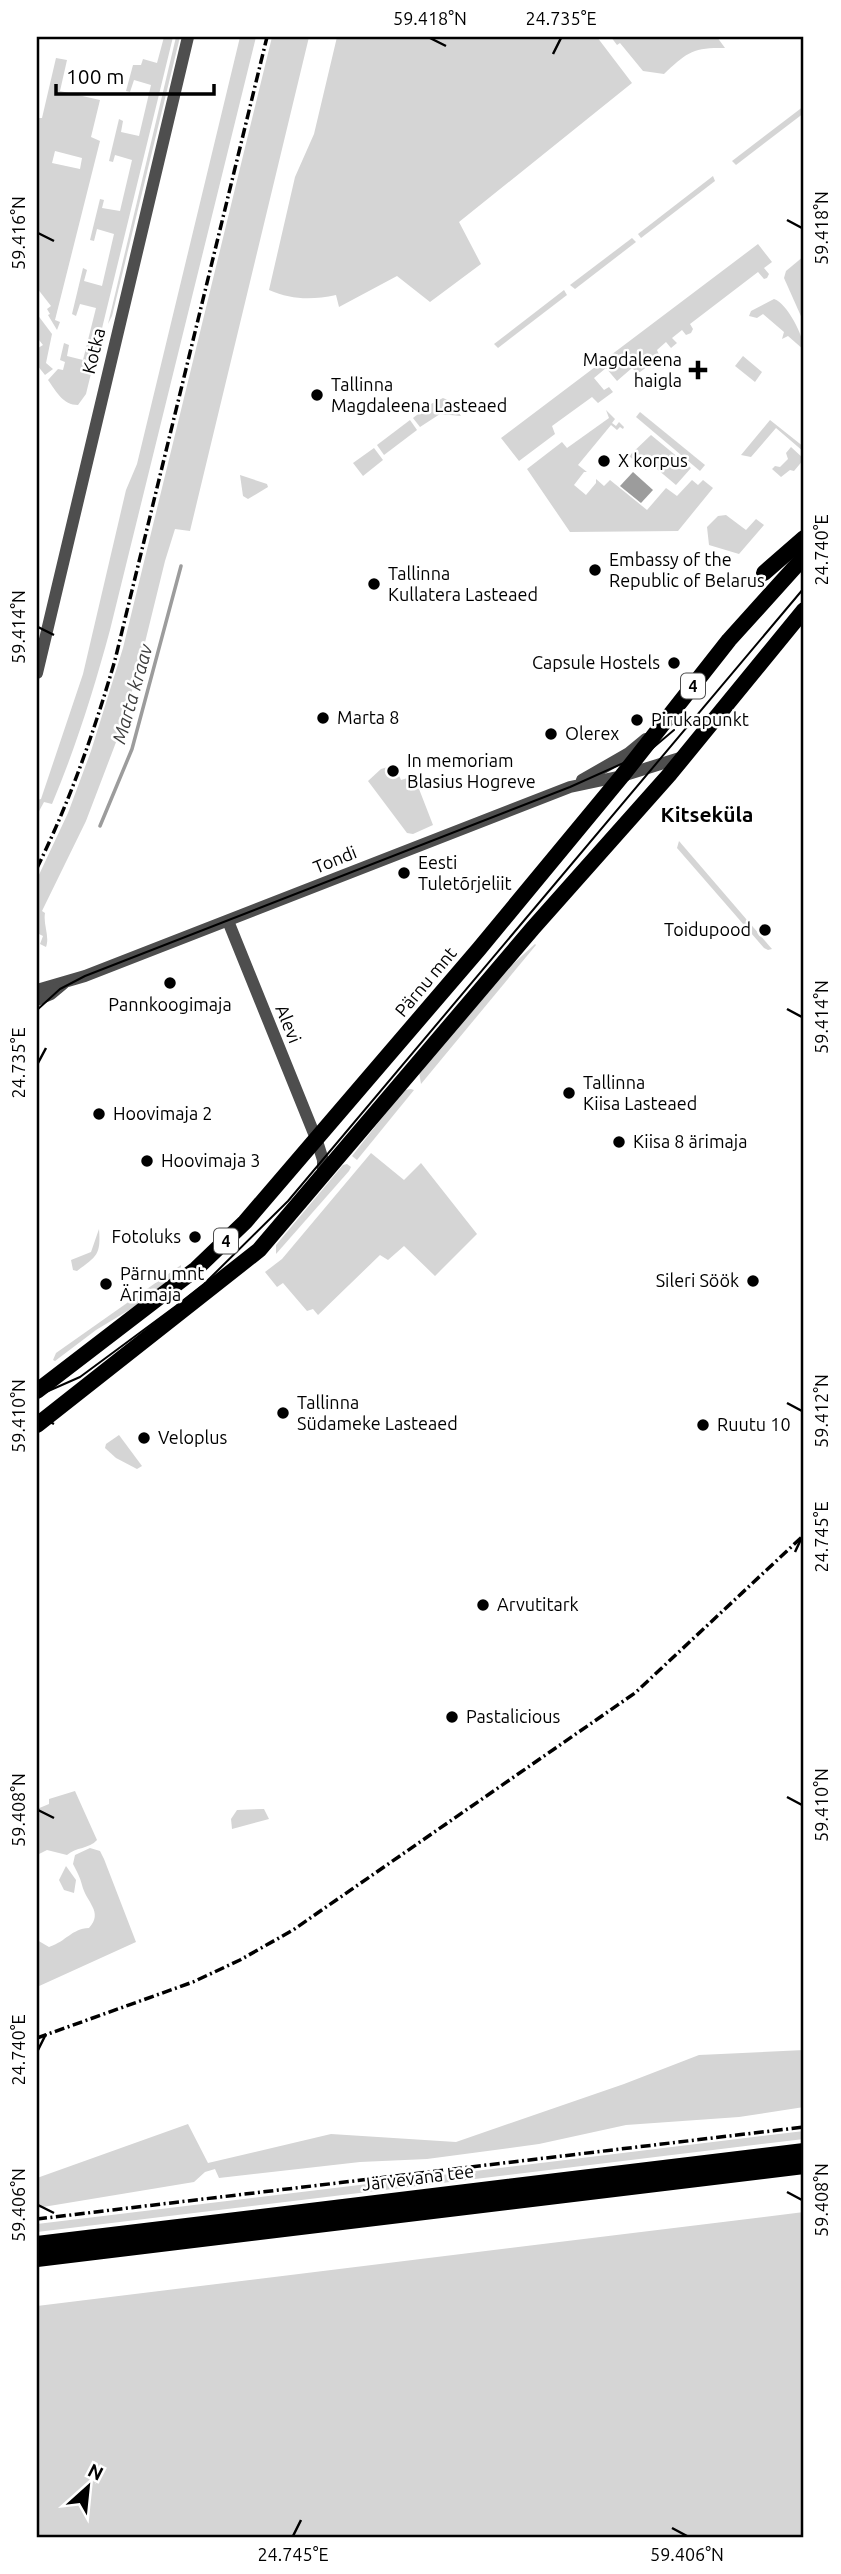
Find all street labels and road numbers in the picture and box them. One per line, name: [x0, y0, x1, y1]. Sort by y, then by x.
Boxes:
street label: Kotka: [78, 326, 108, 376]
road number: 4: [681, 674, 705, 698]
street label: Tondi: [310, 841, 359, 877]
street label: Pärnu mnt: [390, 943, 460, 1020]
street label: Alevi: [272, 1002, 306, 1046]
road number: 4: [214, 1228, 238, 1254]
street label: Järvevana tee: [361, 2160, 475, 2194]

